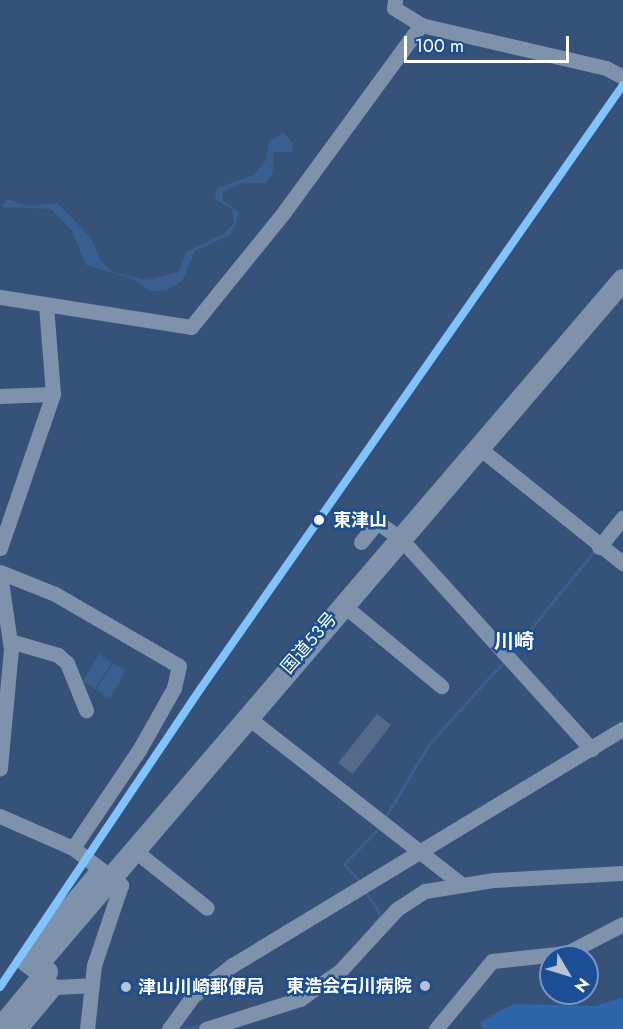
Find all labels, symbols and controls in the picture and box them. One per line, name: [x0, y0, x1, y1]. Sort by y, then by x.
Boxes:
scale bar: [407, 24, 572, 62]
text: 100 m: [415, 33, 464, 59]
place label: 東津山: [333, 509, 387, 531]
marker: 東津山: [310, 511, 328, 529]
street label: 国道53号: [277, 608, 341, 678]
district label: 川崎: [494, 629, 534, 653]
north arrow: [539, 945, 599, 1005]
text: N: [569, 973, 595, 997]
place label: 東浩会石川病院: [286, 975, 412, 997]
place label: 津山川崎郵便局: [138, 976, 264, 998]
marker: 東浩会石川病院: [416, 977, 434, 995]
marker: 津山川崎郵便局: [119, 980, 133, 994]

